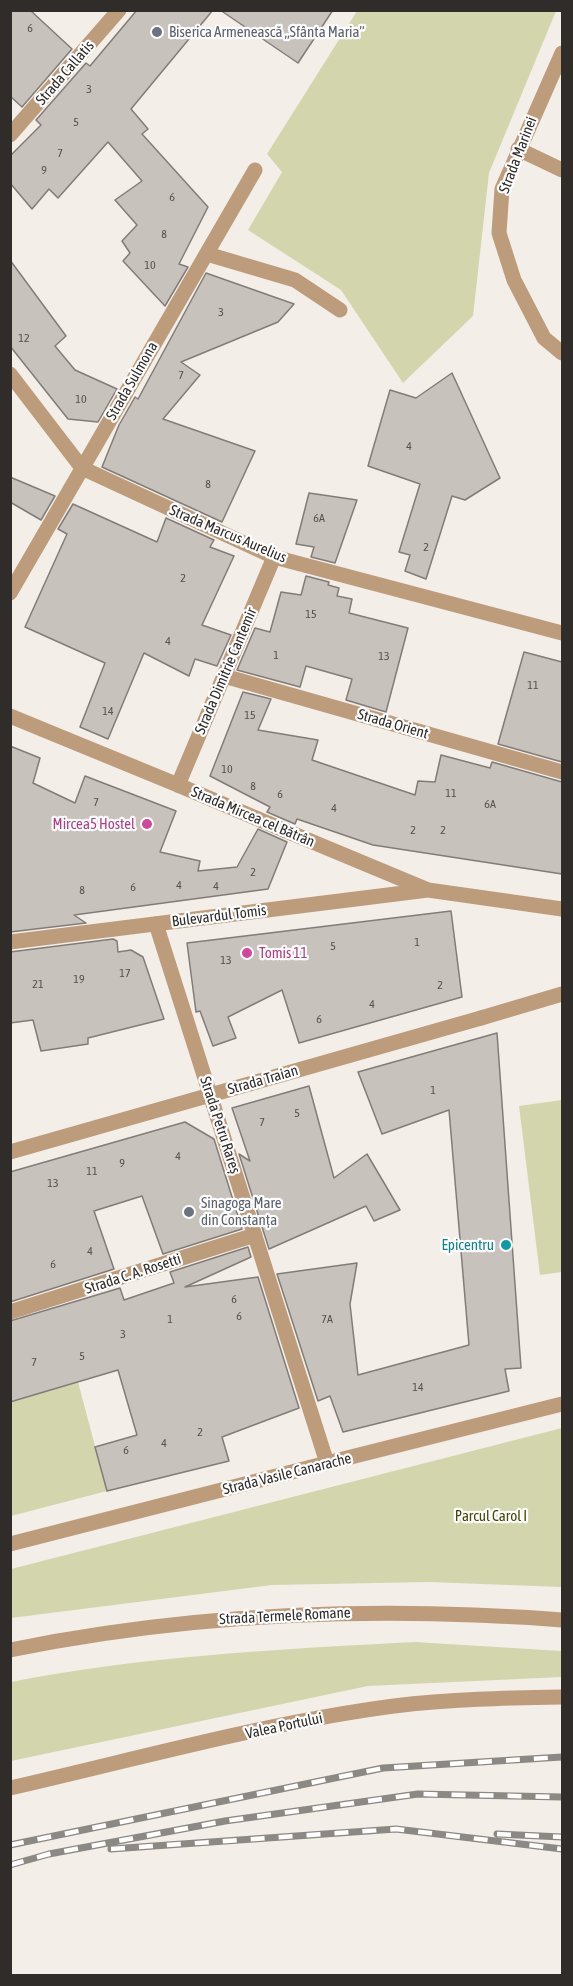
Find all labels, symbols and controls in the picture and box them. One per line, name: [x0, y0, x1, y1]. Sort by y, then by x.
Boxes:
house number: 6: [27, 21, 33, 35]
place label: Biserica Armenească „Sfânta Maria”: [169, 23, 365, 41]
marker: Biserica Armenească „Sfânta Maria”: [150, 25, 164, 39]
street label: Strada Callatis: [32, 37, 98, 109]
house number: 3: [86, 82, 92, 96]
street label: Strada Marinei: [495, 114, 541, 196]
house number: 5: [73, 115, 79, 129]
house number: 7: [57, 146, 63, 160]
house number: 9: [41, 163, 47, 177]
house number: 6: [169, 190, 175, 204]
house number: 8: [161, 227, 167, 241]
house number: 10: [144, 258, 156, 272]
house number: 3: [218, 305, 224, 319]
house number: 12: [18, 331, 30, 345]
street label: Strada Sulmona: [102, 339, 162, 423]
house number: 7: [178, 368, 184, 382]
house number: 10: [75, 392, 87, 406]
house number: 4: [406, 439, 412, 453]
house number: 8: [205, 477, 211, 491]
street label: Strada Marcus Aurelius: [167, 501, 289, 567]
house number: 6A: [313, 511, 325, 525]
house number: 2: [423, 540, 429, 554]
house number: 2: [180, 571, 186, 585]
street label: Strada Dimitrie Cantemir: [191, 605, 261, 737]
house number: 15: [305, 607, 317, 621]
house number: 4: [165, 634, 171, 648]
house number: 1: [273, 648, 279, 662]
house number: 13: [378, 649, 390, 663]
house number: 11: [527, 678, 539, 692]
house number: 14: [102, 704, 114, 718]
street label: Strada Orient: [355, 705, 431, 743]
house number: 15: [244, 708, 256, 722]
house number: 10: [221, 762, 233, 776]
house number: 8: [250, 779, 256, 793]
street label: Strada Mircea cel Bătrân: [189, 783, 317, 851]
house number: 11: [445, 786, 457, 800]
house number: 6: [277, 787, 283, 801]
house number: 7: [93, 795, 99, 809]
house number: 6A: [484, 797, 496, 811]
house number: 4: [331, 801, 337, 815]
place label: Mircea5 Hostel: [53, 815, 135, 833]
marker: Mircea5 Hostel: [140, 817, 154, 831]
house number: 2: [410, 823, 416, 837]
house number: 2: [440, 823, 446, 837]
house number: 2: [250, 865, 256, 879]
house number: 4: [176, 878, 182, 892]
house number: 4: [213, 879, 219, 893]
house number: 6: [130, 880, 136, 894]
house number: 8: [79, 883, 85, 897]
street label: Bulevardul Tomis: [171, 901, 267, 931]
house number: 1: [414, 935, 420, 949]
house number: 5: [330, 939, 336, 953]
place label: Tomis 11: [259, 944, 307, 962]
marker: Tomis 11: [240, 946, 254, 960]
house number: 13: [220, 953, 232, 967]
house number: 17: [119, 966, 131, 980]
house number: 19: [73, 972, 85, 986]
house number: 21: [32, 977, 44, 991]
house number: 2: [437, 978, 443, 992]
house number: 4: [369, 997, 375, 1011]
house number: 6: [316, 1012, 322, 1026]
street label: Strada Traian: [226, 1061, 300, 1099]
street label: Strada Petru Rareș: [196, 1074, 244, 1176]
house number: 1: [430, 1083, 436, 1097]
house number: 5: [294, 1106, 300, 1120]
house number: 7: [259, 1115, 265, 1129]
house number: 4: [175, 1149, 181, 1163]
house number: 9: [119, 1156, 125, 1170]
house number: 11: [86, 1164, 98, 1178]
house number: 13: [47, 1176, 59, 1190]
place label: Sinagoga Mare din Constanța: [201, 1194, 282, 1229]
marker: Sinagoga Mare din Constanța: [182, 1205, 196, 1219]
place label: Epicentru: [441, 1236, 494, 1254]
marker: Epicentru: [499, 1238, 513, 1252]
house number: 4: [87, 1244, 93, 1258]
street label: Strada C. A. Rosetti: [83, 1250, 183, 1298]
house number: 6: [50, 1257, 56, 1271]
house number: 6: [231, 1292, 237, 1306]
house number: 6: [236, 1309, 242, 1323]
house number: 1: [167, 1312, 173, 1326]
house number: 7A: [321, 1312, 333, 1326]
house number: 3: [120, 1327, 126, 1341]
house number: 5: [79, 1349, 85, 1363]
house number: 7: [31, 1355, 37, 1369]
house number: 14: [412, 1380, 424, 1394]
house number: 2: [197, 1425, 203, 1439]
house number: 4: [161, 1436, 167, 1450]
house number: 6: [123, 1443, 129, 1457]
street label: Strada Vasile Canarache: [221, 1449, 353, 1499]
park label: Parcul Carol I: [455, 1507, 527, 1525]
street label: Strada Termele Romane: [219, 1604, 351, 1628]
street label: Valea Portului: [244, 1709, 324, 1743]

